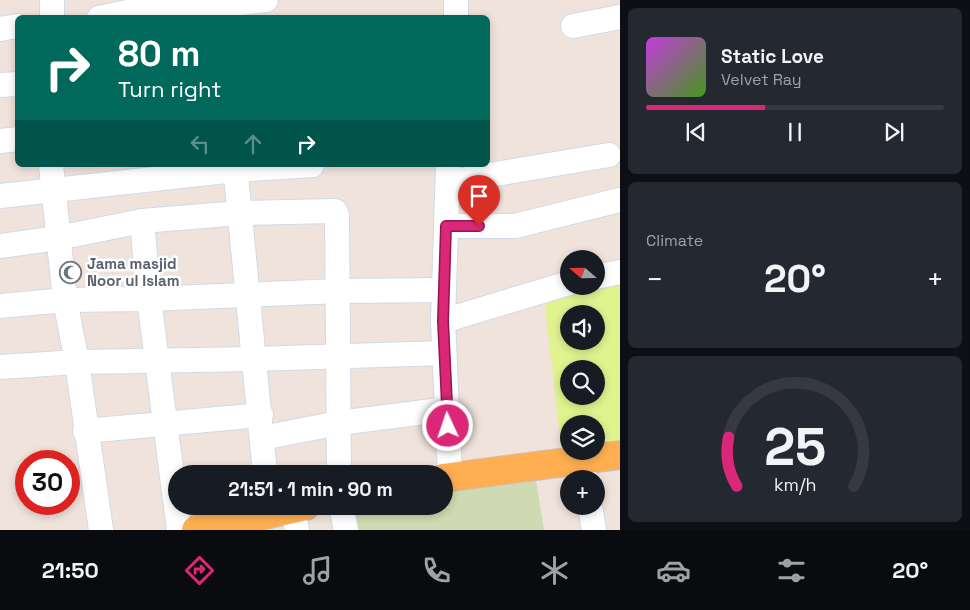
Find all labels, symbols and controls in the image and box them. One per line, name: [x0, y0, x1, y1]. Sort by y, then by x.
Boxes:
text: 80 m: [118, 32, 200, 76]
icon: right: [35, 35, 100, 100]
text: Static Love: [721, 44, 824, 69]
text: Velvet Ray: [721, 69, 802, 90]
text: Turn right: [118, 75, 221, 103]
icon: previous: [682, 118, 710, 146]
icon: pause: [781, 118, 809, 146]
icon: next: [880, 118, 908, 146]
icon: left: [186, 130, 214, 158]
icon: ahead: [239, 130, 267, 158]
icon: right: [292, 130, 320, 158]
pin: [458, 175, 500, 226]
icon: arrive: [465, 182, 493, 210]
text: Climate: [646, 230, 703, 251]
north arrow: [560, 250, 605, 295]
map controls: [560, 250, 605, 515]
place label: Jama masjid Noor ul Islam: [87, 254, 180, 290]
text: 20°: [764, 255, 826, 303]
mosque icon: Jama masjid Noor ul Islam: [59, 261, 83, 285]
text: −: [646, 261, 663, 297]
text: +: [927, 261, 944, 297]
button: sound: [560, 305, 605, 350]
button: search: [560, 360, 605, 405]
position arrow: [421, 399, 473, 451]
text: 25: [764, 414, 826, 480]
button: layers: [560, 415, 605, 460]
speed limit sign: 30: [15, 450, 80, 515]
button: +: [560, 470, 605, 515]
text: km/h: [774, 473, 816, 496]
text: 21:51 · 1 min · 90 m: [228, 477, 393, 502]
icon: directions: [182, 553, 217, 588]
icon: music: [300, 553, 335, 588]
icon: phone: [419, 553, 454, 588]
icon: climate: [537, 553, 572, 588]
icon: car: [656, 553, 691, 588]
icon: filters: [774, 553, 809, 588]
text: 21:50: [42, 556, 99, 584]
text: 20°: [892, 556, 928, 584]

